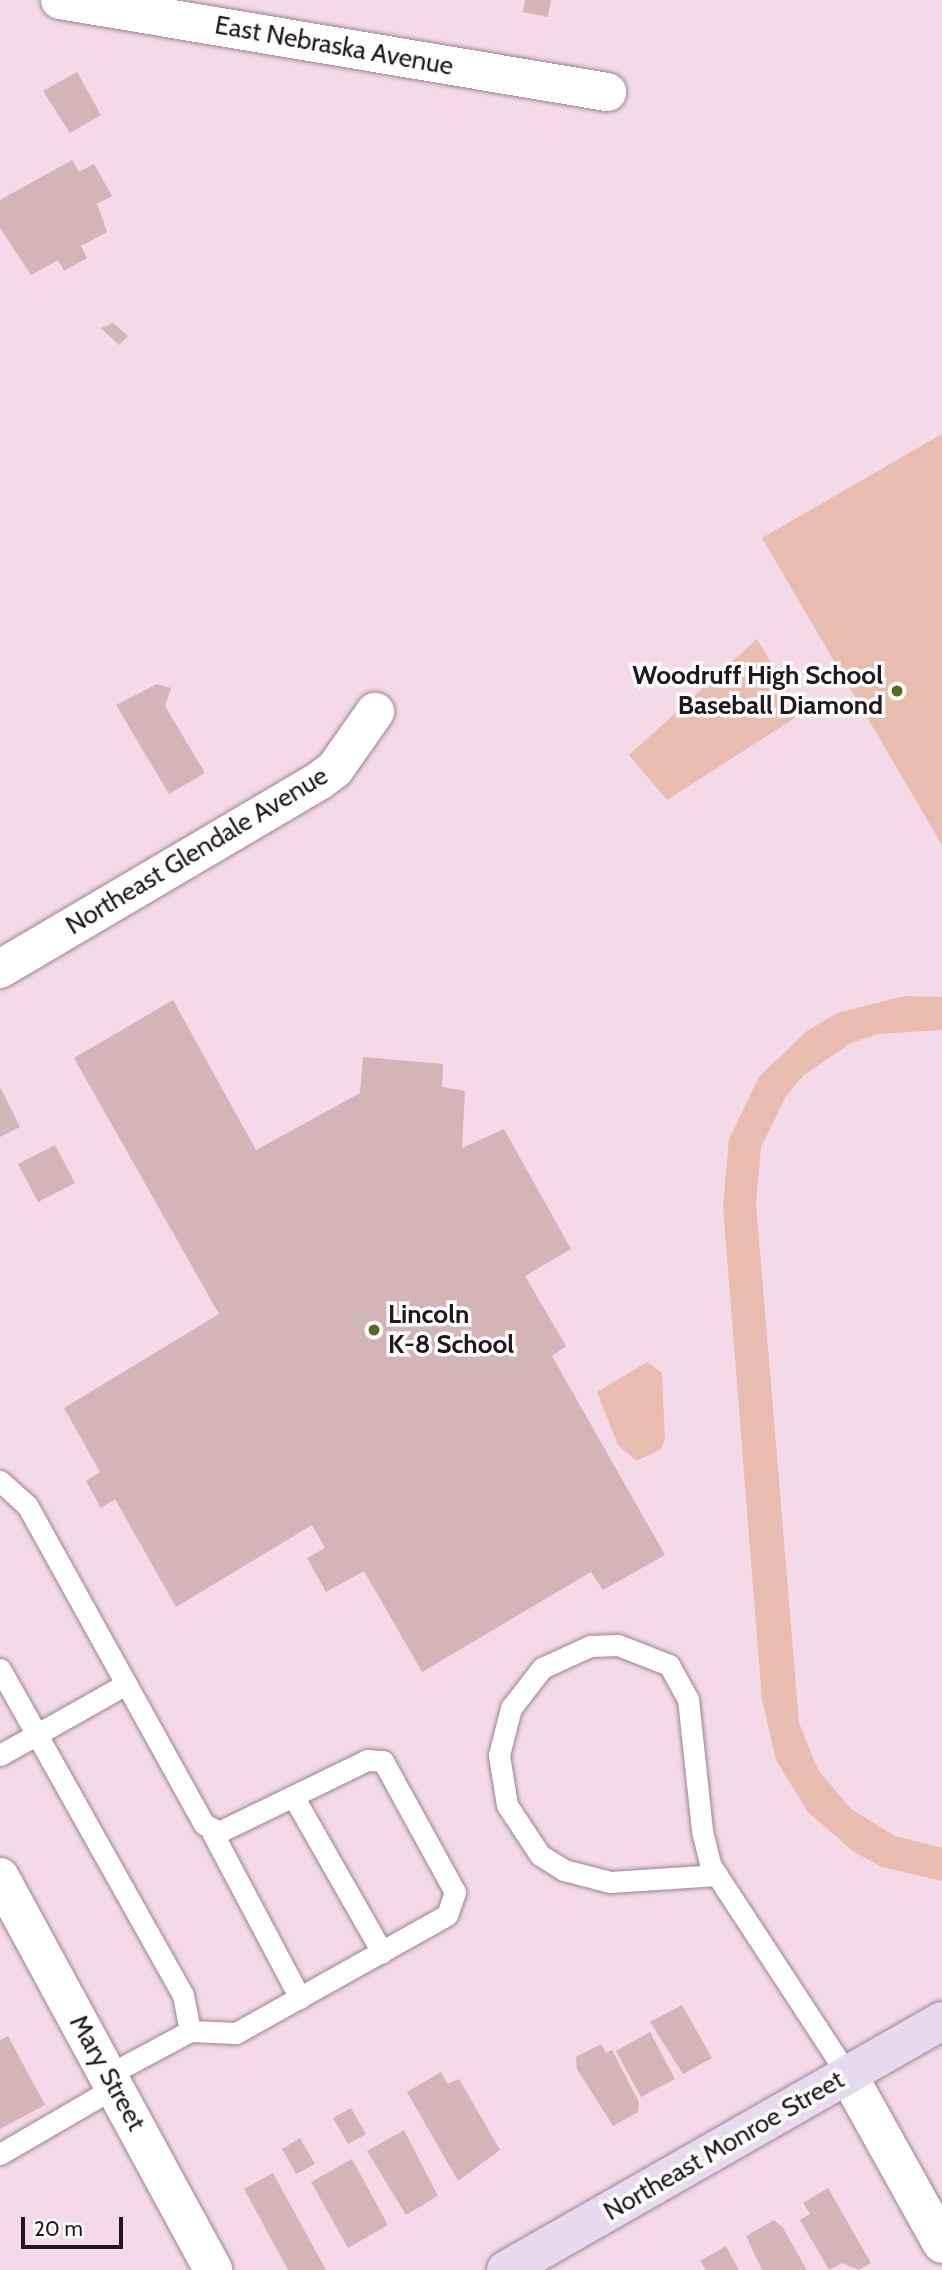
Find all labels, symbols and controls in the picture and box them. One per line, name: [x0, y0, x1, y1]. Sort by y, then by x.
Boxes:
street label: East Nebraska Avenue: [212, 10, 456, 82]
place label: Woodruff High School Baseball Diamond: [632, 660, 883, 722]
marker: Woodruff High School Baseball Diamond: [889, 683, 905, 699]
street label: Northeast Glendale Avenue: [60, 760, 334, 942]
place label: Lincoln K-8 School: [388, 1299, 514, 1360]
marker: Lincoln K-8 School: [366, 1322, 382, 1338]
street label: Mary Street: [62, 2010, 152, 2136]
street label: Northeast Monroe Street: [598, 2064, 850, 2228]
scale bar: [24, 2204, 126, 2248]
text: 20 m: [34, 2216, 83, 2241]

